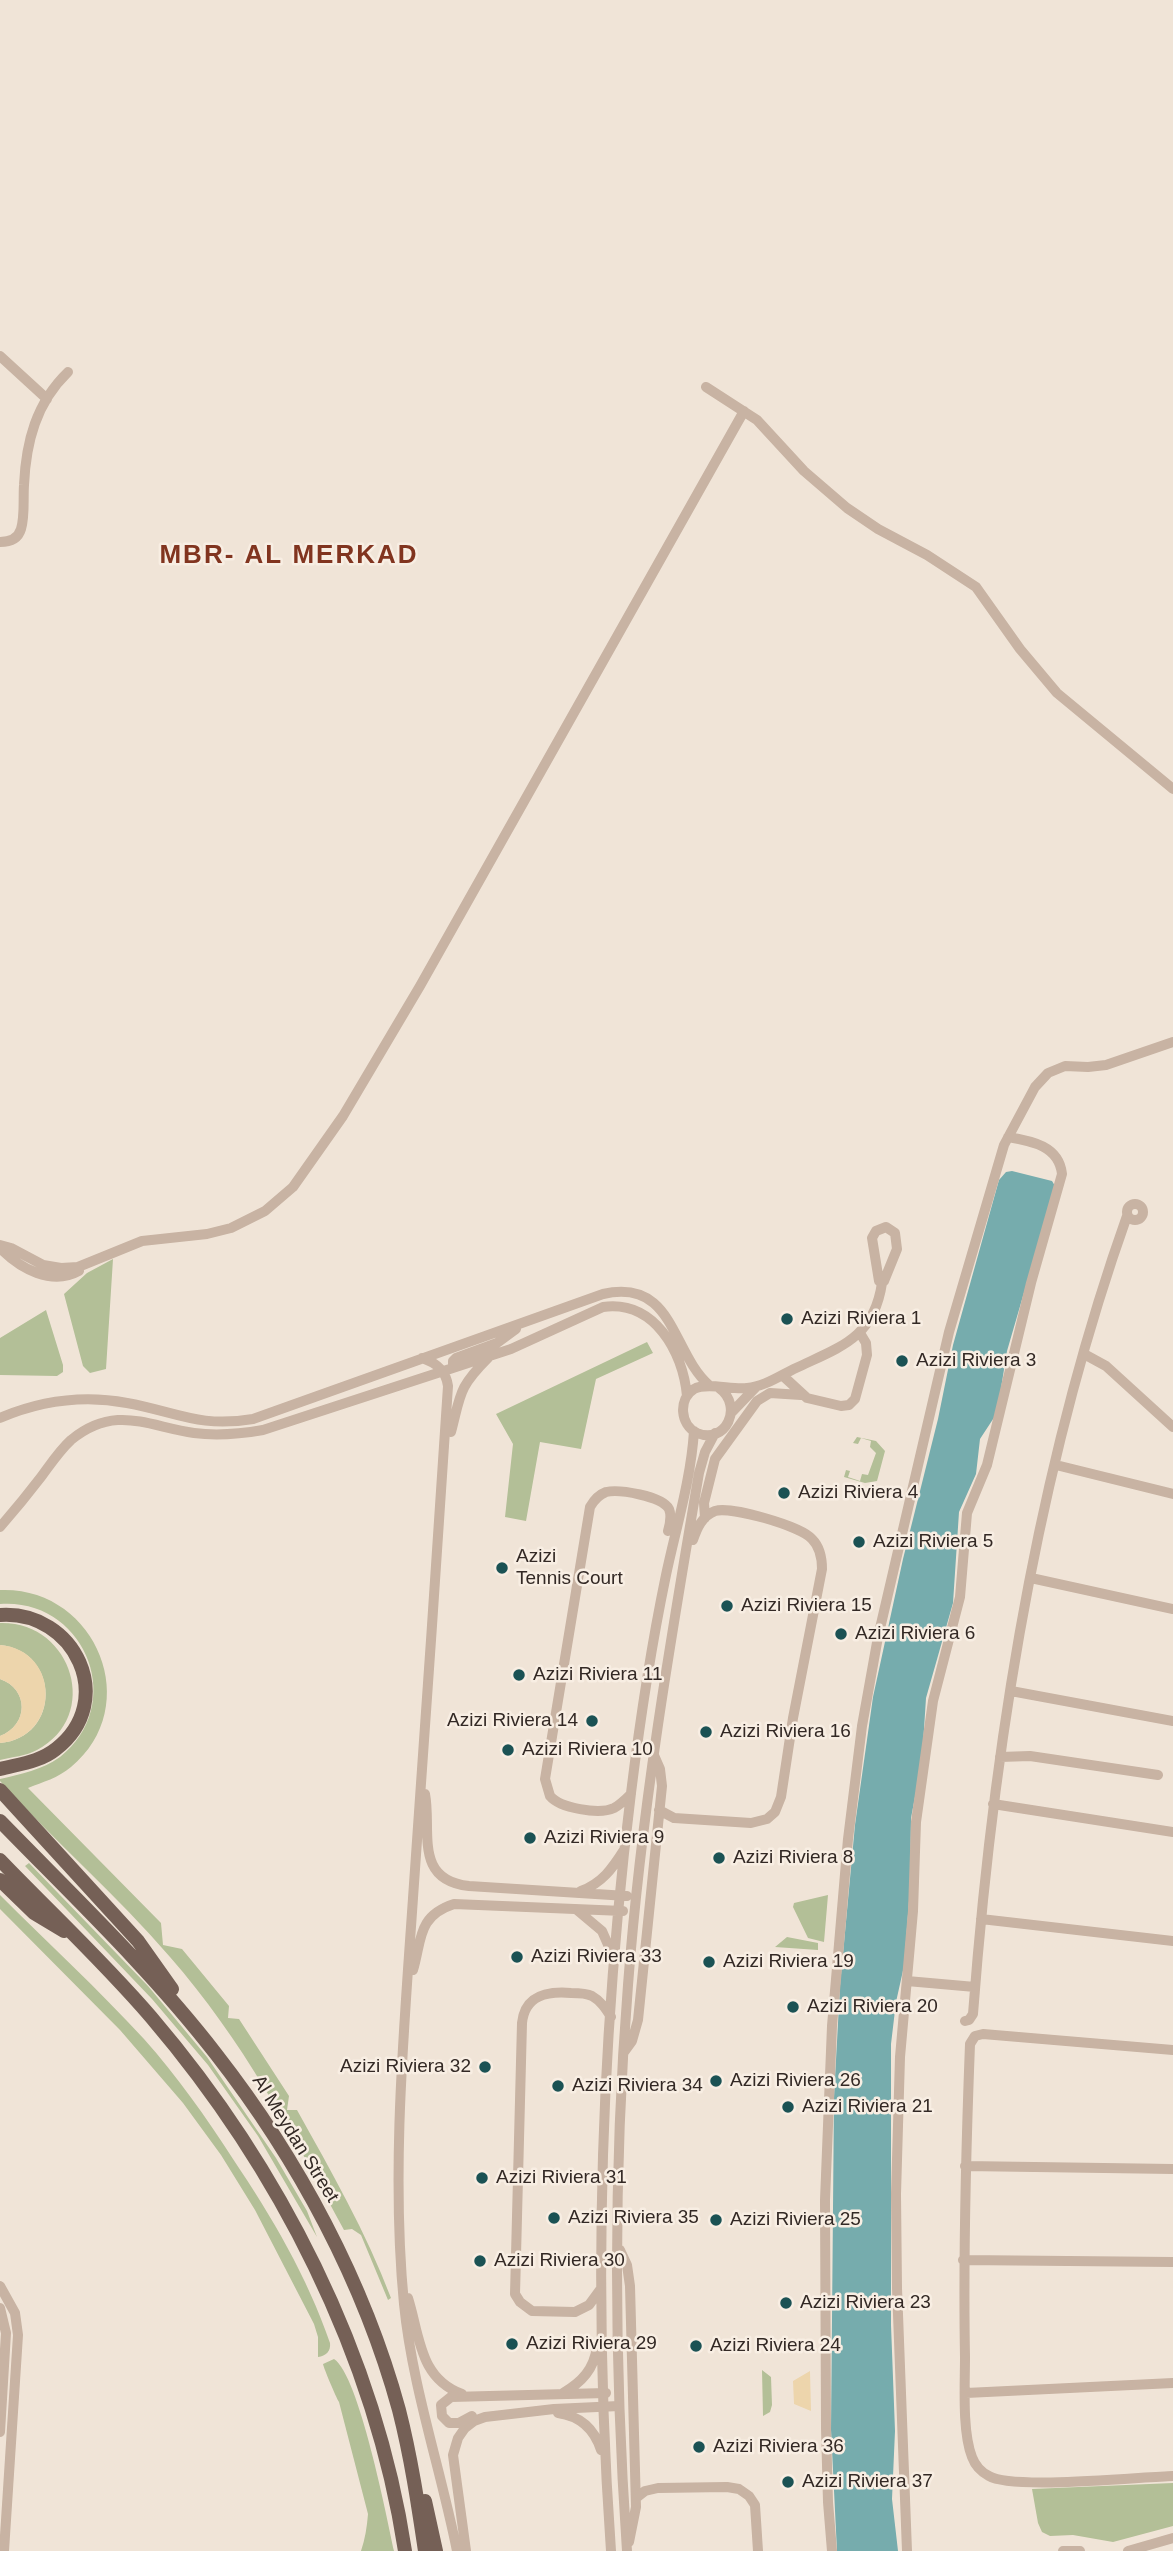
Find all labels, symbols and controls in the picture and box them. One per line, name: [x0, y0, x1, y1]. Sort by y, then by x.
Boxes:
district label: MBR- AL MERKAD: [161, 540, 417, 572]
place label: Azizi Riviera 1: [801, 1308, 921, 1330]
marker: Azizi Riviera 1: [779, 1311, 795, 1327]
place label: Azizi Riviera 3: [916, 1350, 1036, 1372]
marker: Azizi Riviera 3: [894, 1353, 910, 1369]
place label: Azizi Riviera 4: [798, 1482, 918, 1504]
marker: Azizi Riviera 4: [776, 1485, 792, 1501]
place label: Azizi Riviera 5: [873, 1531, 993, 1553]
marker: Azizi Riviera 5: [851, 1534, 867, 1550]
place label: Azizi Tennis Court: [516, 1546, 623, 1590]
marker: Azizi Tennis Court: [494, 1560, 510, 1576]
place label: Azizi Riviera 15: [741, 1595, 872, 1617]
marker: Azizi Riviera 15: [719, 1598, 735, 1614]
place label: Azizi Riviera 6: [855, 1623, 975, 1645]
marker: Azizi Riviera 6: [833, 1626, 849, 1642]
place label: Azizi Riviera 11: [533, 1664, 663, 1686]
marker: Azizi Riviera 11: [511, 1667, 527, 1683]
place label: Azizi Riviera 14: [447, 1710, 578, 1732]
marker: Azizi Riviera 14: [584, 1713, 600, 1729]
place label: Azizi Riviera 16: [720, 1721, 851, 1743]
marker: Azizi Riviera 16: [698, 1724, 714, 1740]
place label: Azizi Riviera 10: [522, 1739, 653, 1761]
marker: Azizi Riviera 10: [500, 1742, 516, 1758]
place label: Azizi Riviera 9: [544, 1827, 664, 1849]
marker: Azizi Riviera 9: [522, 1830, 538, 1846]
place label: Azizi Riviera 8: [733, 1847, 853, 1869]
marker: Azizi Riviera 8: [711, 1850, 727, 1866]
place label: Azizi Riviera 33: [531, 1946, 662, 1968]
marker: Azizi Riviera 33: [509, 1949, 525, 1965]
place label: Azizi Riviera 19: [723, 1951, 854, 1973]
marker: Azizi Riviera 19: [701, 1954, 717, 1970]
place label: Azizi Riviera 20: [807, 1996, 938, 2018]
marker: Azizi Riviera 20: [785, 1999, 801, 2015]
place label: Azizi Riviera 32: [340, 2056, 471, 2078]
marker: Azizi Riviera 32: [477, 2059, 493, 2075]
place label: Azizi Riviera 26: [730, 2070, 861, 2092]
street label: Al Meydan Street: [247, 2071, 343, 2207]
marker: Azizi Riviera 26: [708, 2073, 724, 2089]
place label: Azizi Riviera 34: [572, 2075, 703, 2097]
marker: Azizi Riviera 34: [550, 2078, 566, 2094]
place label: Azizi Riviera 21: [802, 2096, 933, 2118]
marker: Azizi Riviera 21: [780, 2099, 796, 2115]
place label: Azizi Riviera 31: [496, 2167, 627, 2189]
marker: Azizi Riviera 31: [474, 2170, 490, 2186]
place label: Azizi Riviera 35: [568, 2207, 699, 2229]
place label: Azizi Riviera 25: [730, 2209, 861, 2231]
marker: Azizi Riviera 35: [546, 2210, 562, 2226]
marker: Azizi Riviera 25: [708, 2212, 724, 2228]
place label: Azizi Riviera 30: [494, 2250, 625, 2272]
marker: Azizi Riviera 30: [472, 2253, 488, 2269]
place label: Azizi Riviera 23: [800, 2292, 931, 2314]
marker: Azizi Riviera 23: [778, 2295, 794, 2311]
place label: Azizi Riviera 29: [526, 2333, 657, 2355]
place label: Azizi Riviera 24: [710, 2335, 841, 2357]
marker: Azizi Riviera 29: [504, 2336, 520, 2352]
marker: Azizi Riviera 24: [688, 2338, 704, 2354]
place label: Azizi Riviera 36: [713, 2436, 844, 2458]
marker: Azizi Riviera 36: [691, 2439, 707, 2455]
place label: Azizi Riviera 37: [802, 2471, 933, 2493]
marker: Azizi Riviera 37: [780, 2474, 796, 2490]

